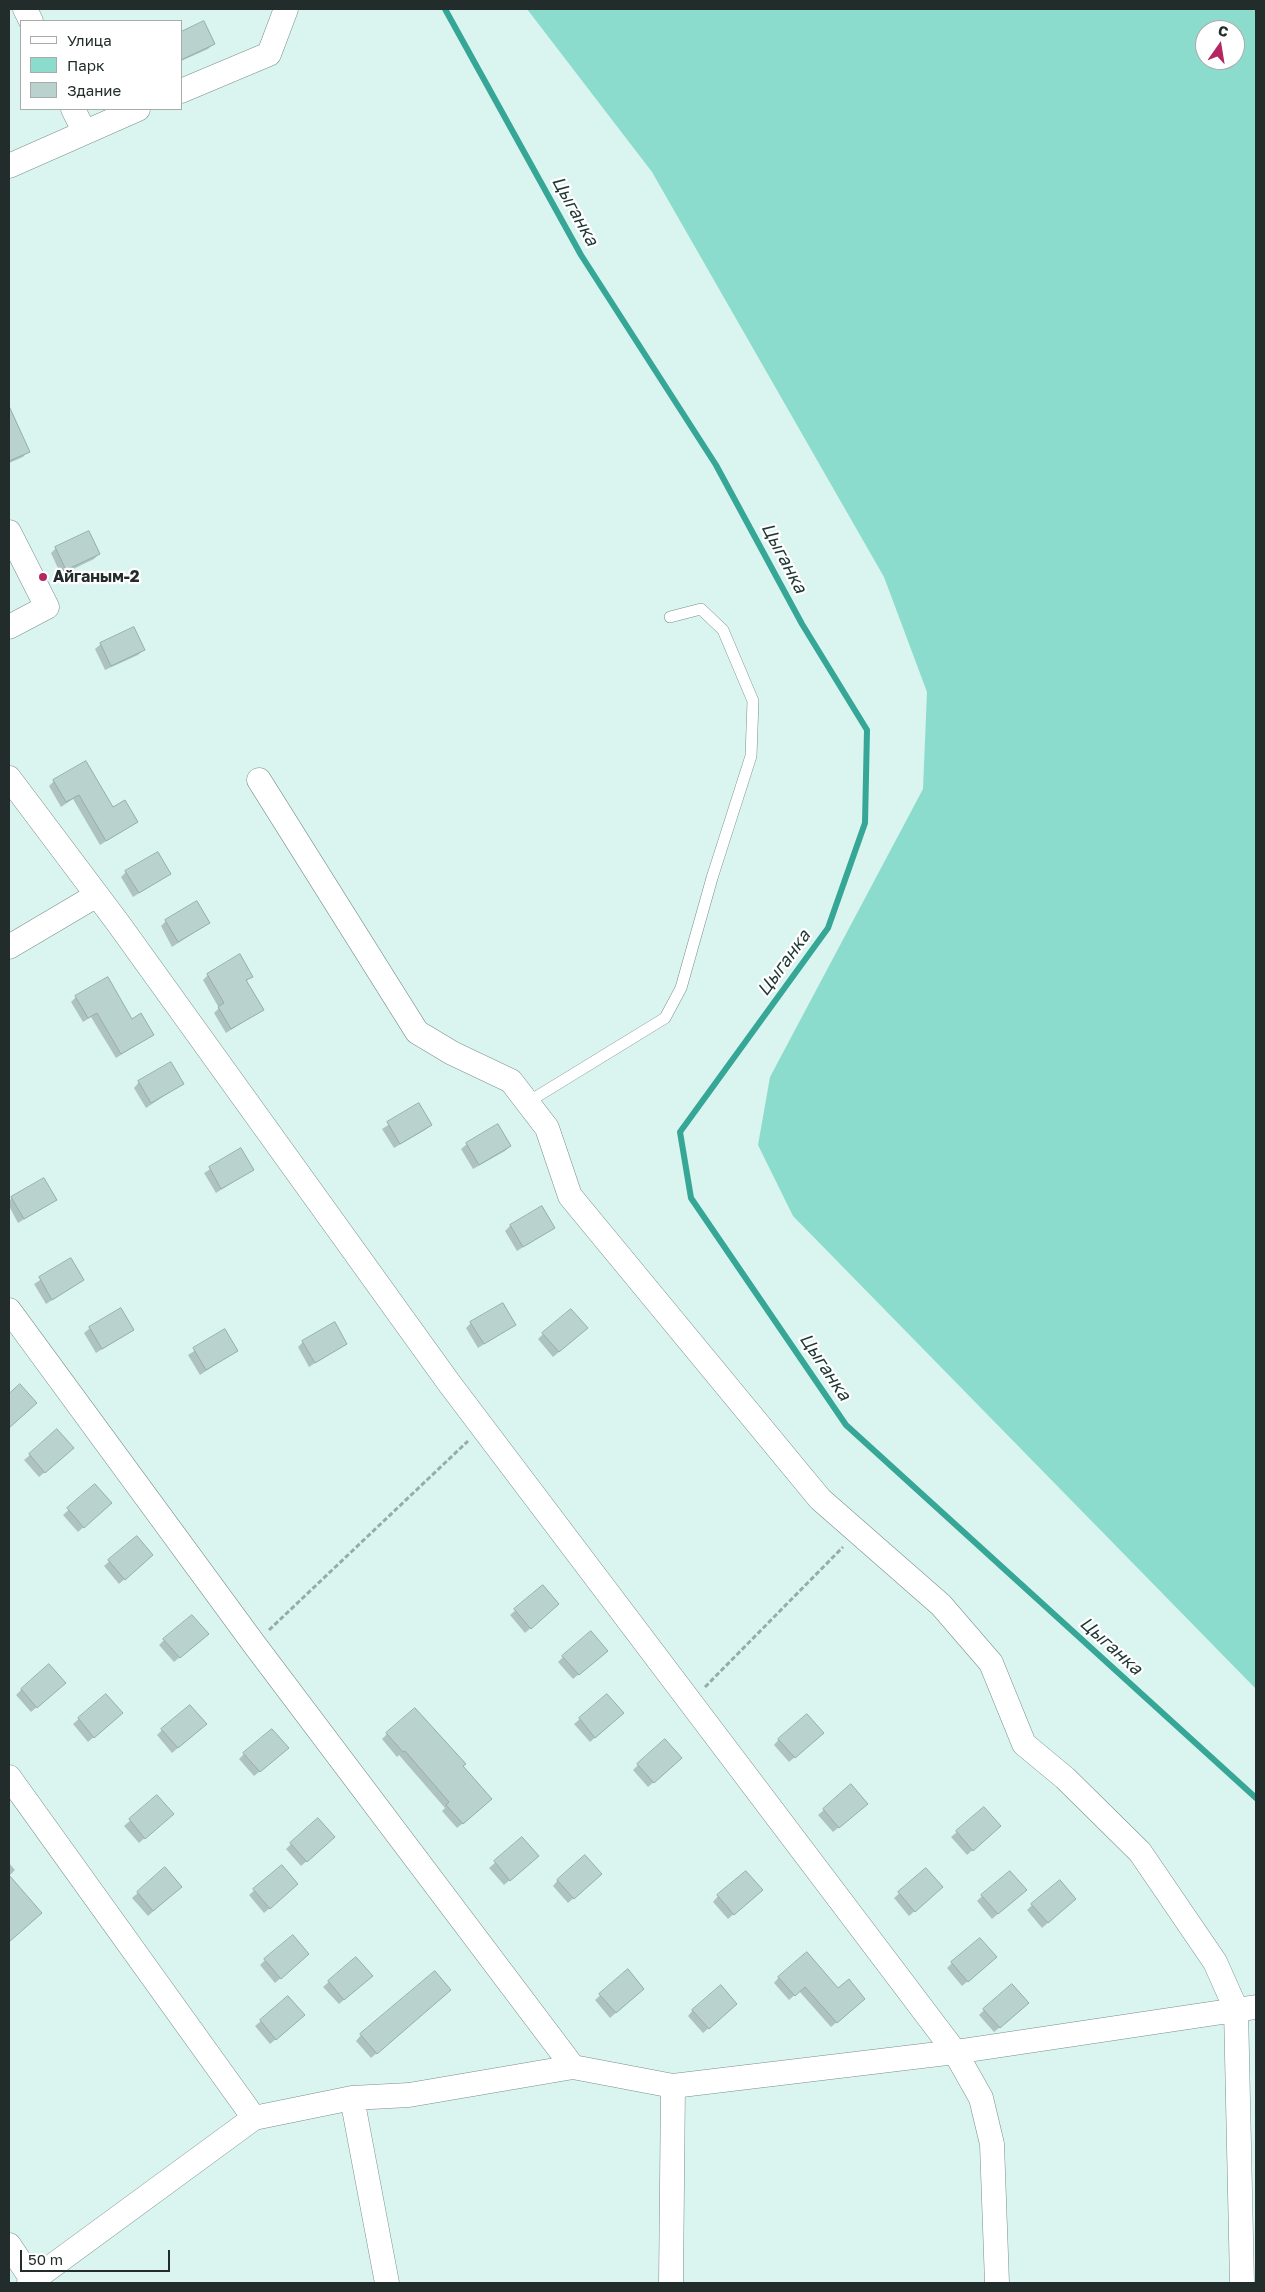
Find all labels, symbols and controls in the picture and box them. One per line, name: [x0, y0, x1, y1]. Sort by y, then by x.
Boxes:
legend: [20, 20, 182, 110]
north arrow: [1195, 20, 1245, 70]
text: С: [1216, 21, 1230, 40]
text: Улица: [67, 31, 112, 49]
text: Парк: [67, 56, 105, 74]
text: Здание: [67, 81, 121, 99]
water label: Цыганка: [547, 172, 603, 250]
water label: Цыганка: [757, 519, 811, 597]
place label: Айганым-2: [53, 567, 140, 587]
marker: Айганым-2: [37, 571, 49, 583]
water label: Цыганка: [753, 926, 815, 1000]
water label: Цыганка: [795, 1329, 855, 1405]
water label: Цыганка: [1075, 1612, 1147, 1680]
scale bar: [22, 2240, 172, 2272]
text: 50 m: [28, 2250, 63, 2268]

